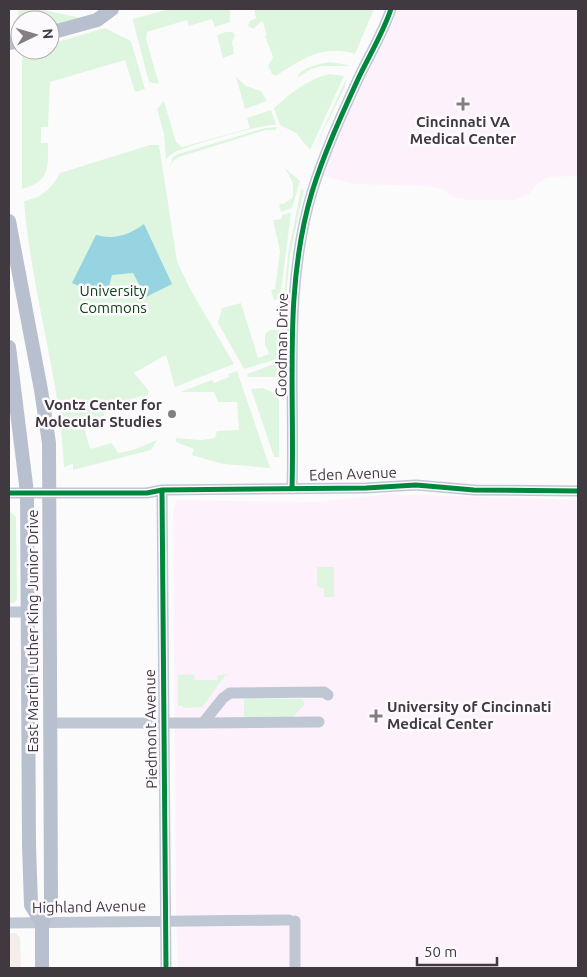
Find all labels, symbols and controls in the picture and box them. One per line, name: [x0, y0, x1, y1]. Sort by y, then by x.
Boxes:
north arrow: [10, 10, 60, 60]
text: N: [40, 28, 56, 40]
marker: Cincinnati VA Medical Center: [456, 97, 470, 111]
place label: Cincinnati VA Medical Center: [410, 113, 517, 147]
park label: University Commons: [79, 282, 147, 316]
street label: Goodman Drive: [272, 293, 291, 397]
place label: Vontz Center for Molecular Studies: [35, 396, 163, 430]
marker: Vontz Center for Molecular Studies: [166, 408, 178, 420]
street label: Eden Avenue: [309, 463, 397, 484]
street label: East Martin Luther King Junior Drive: [24, 509, 41, 753]
street label: Piedmont Avenue: [141, 669, 160, 789]
place label: University of Cincinnati Medical Center: [387, 698, 551, 732]
marker: University of Cincinnati Medical Center: [369, 709, 383, 723]
street label: Highland Avenue: [32, 897, 146, 916]
scale bar: [417, 934, 497, 966]
text: 50 m: [424, 943, 457, 960]

